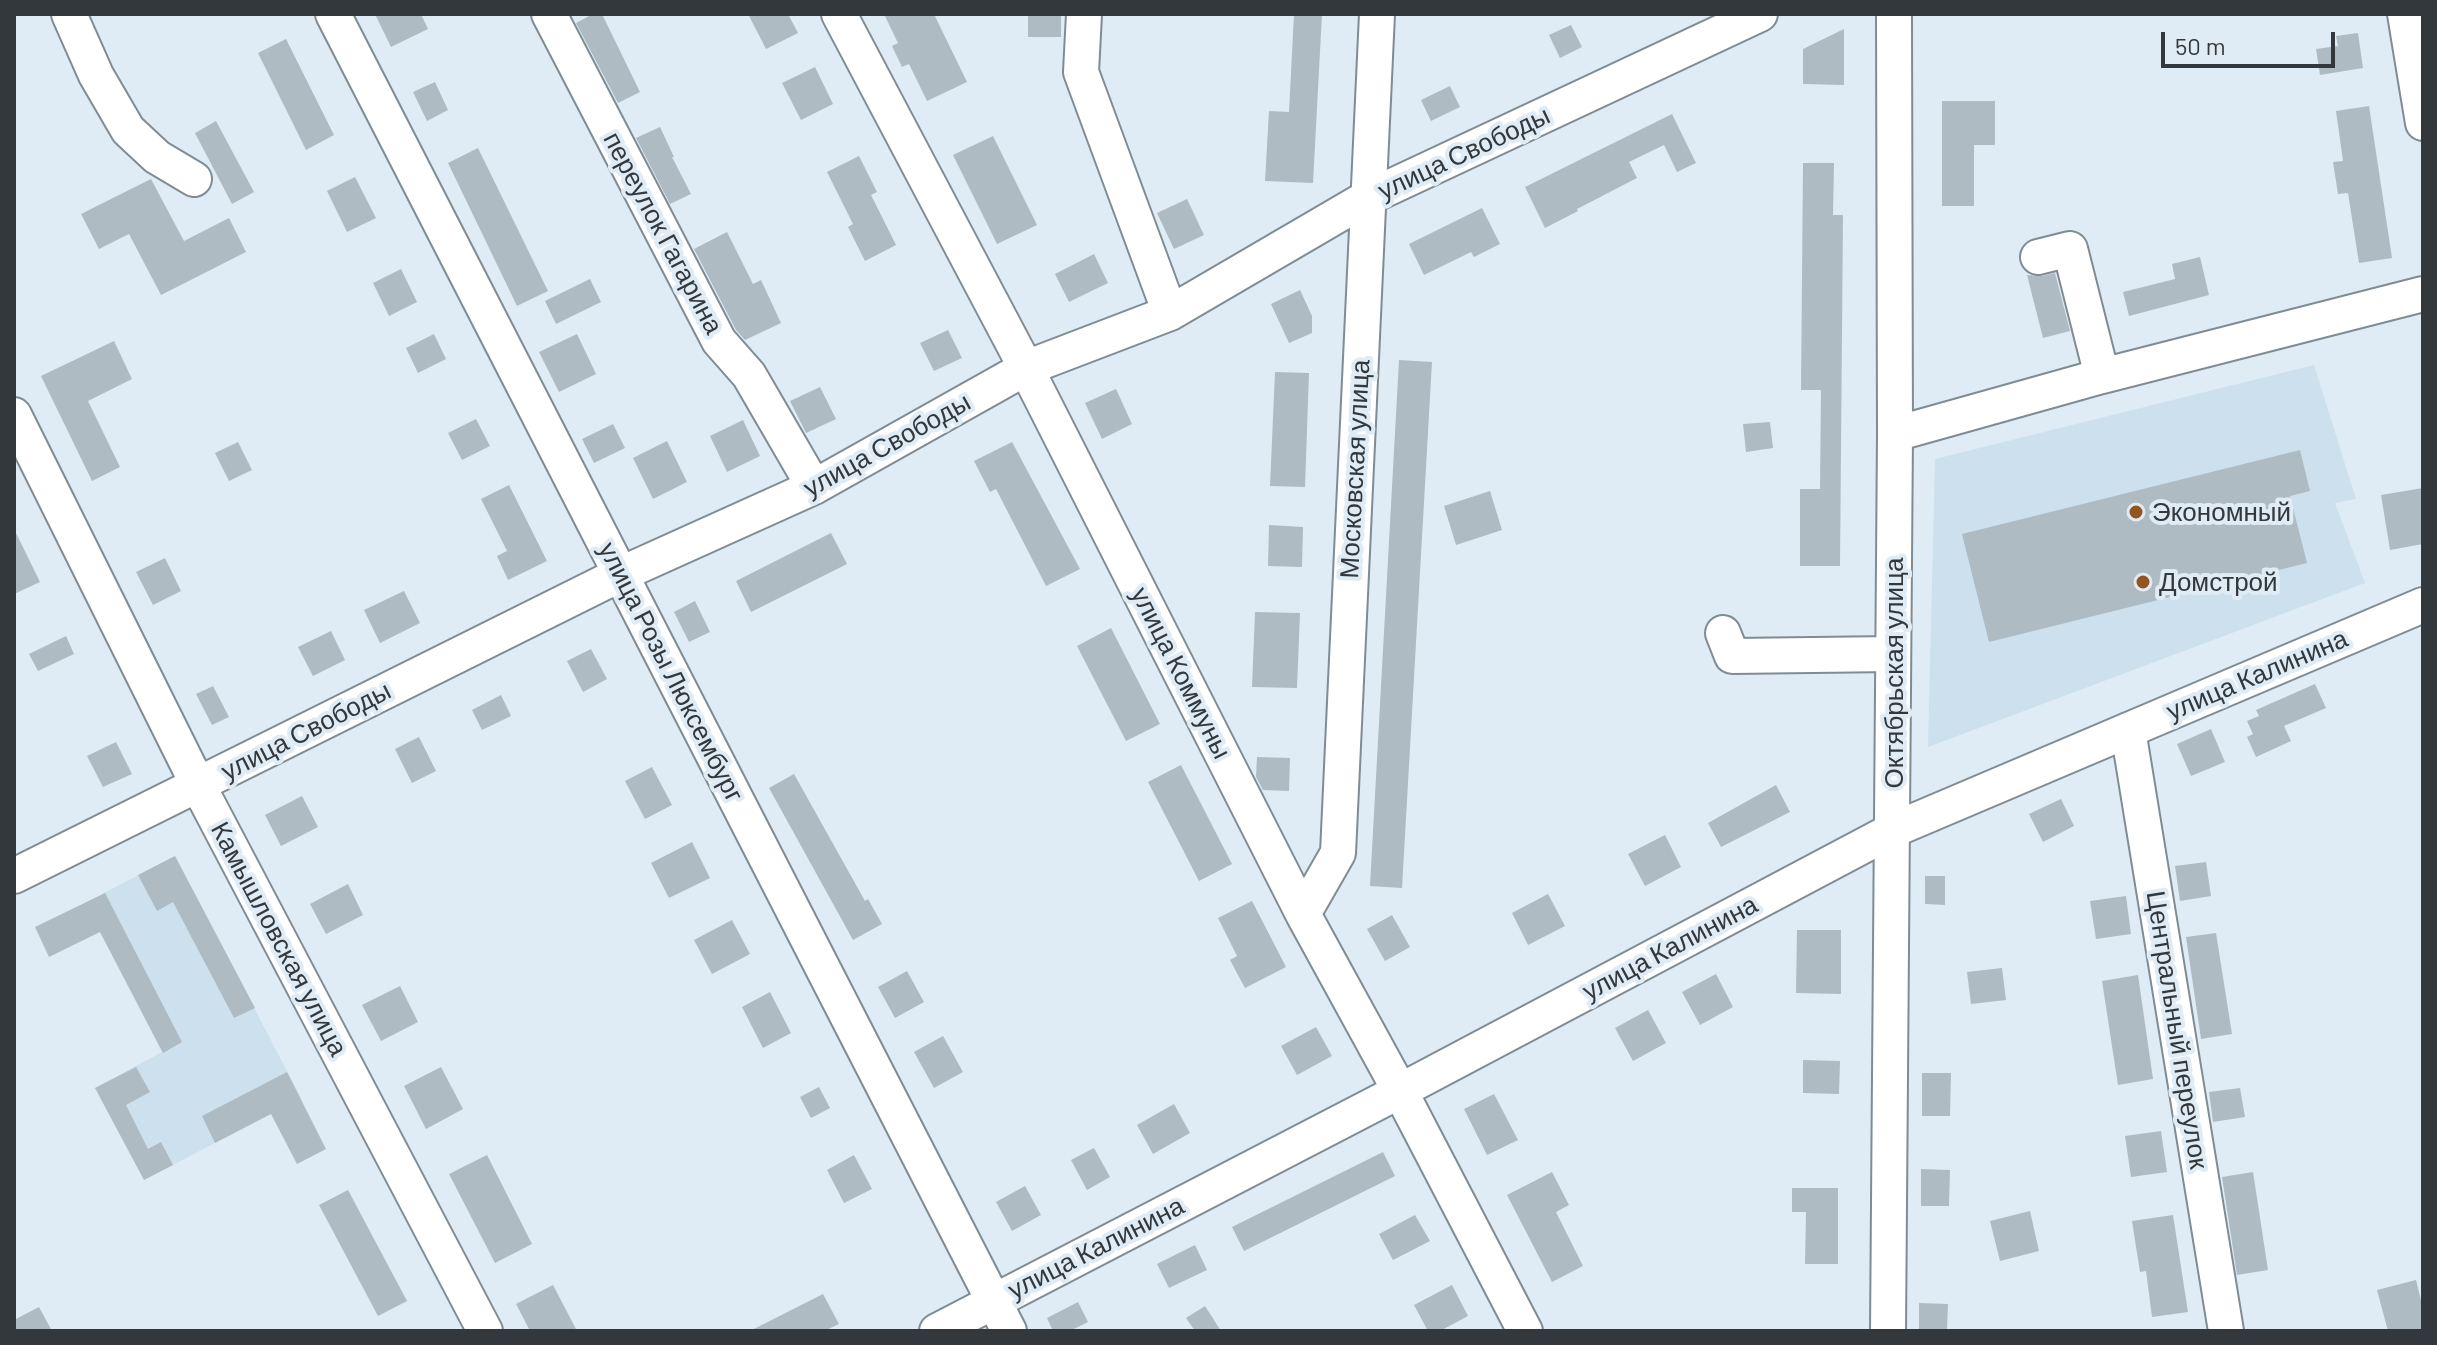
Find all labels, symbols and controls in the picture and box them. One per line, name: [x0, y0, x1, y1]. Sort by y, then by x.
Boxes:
scale bar: [2165, 16, 2339, 66]
text: 50 m: [2175, 31, 2226, 60]
street label: улица Свободы: [1373, 100, 1555, 206]
street label: переулок Гагарина: [597, 127, 729, 339]
street label: Московская улица: [1334, 359, 1376, 579]
street label: улица Свободы: [798, 386, 976, 504]
place label: Экономный: [2152, 496, 2291, 528]
marker: Экономный: [2127, 503, 2145, 521]
street label: улица Розы Люксембург: [592, 537, 750, 807]
street label: Октябрьская улица: [1878, 558, 1910, 788]
place label: Домстрой: [2159, 566, 2278, 598]
marker: Домстрой: [2134, 573, 2152, 591]
street label: улица Коммуны: [1124, 582, 1238, 764]
street label: улица Калинина: [2162, 623, 2352, 727]
street label: улица Свободы: [216, 675, 396, 787]
street label: Камышловская улица: [204, 817, 354, 1061]
street label: улица Калинина: [1577, 889, 1763, 1007]
street label: Центральный переулок: [2140, 889, 2214, 1171]
street label: улица Калинина: [1003, 1190, 1189, 1306]

